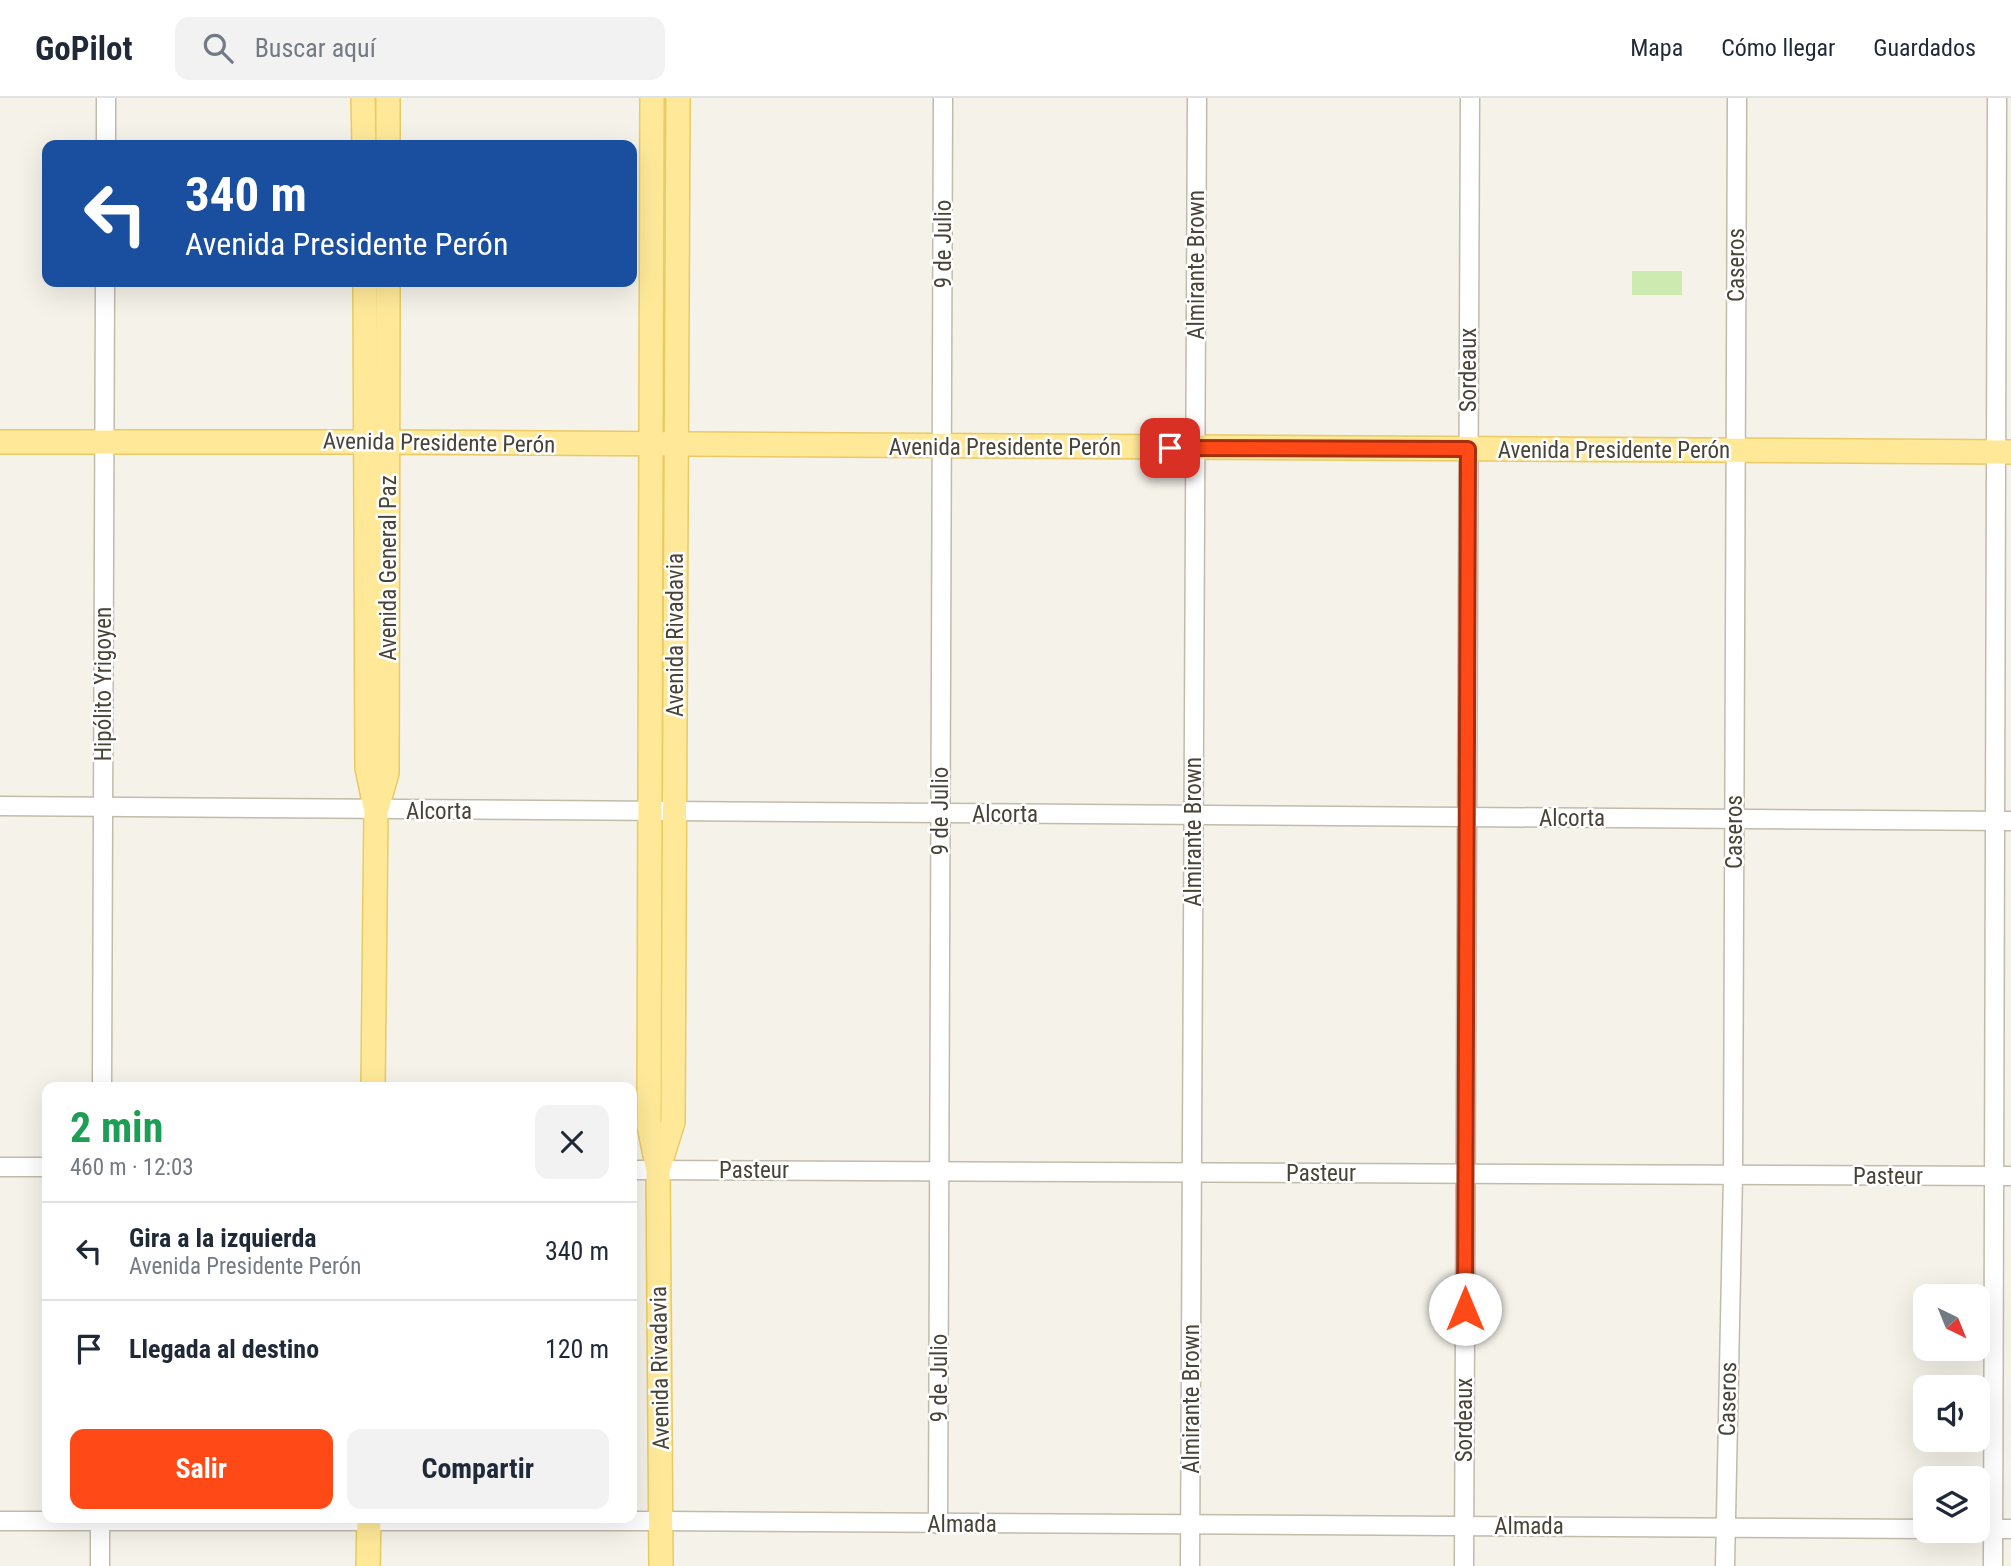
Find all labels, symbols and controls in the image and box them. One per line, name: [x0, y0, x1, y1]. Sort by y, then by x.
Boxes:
search box: [175, 17, 665, 80]
text: GoPilot: [35, 29, 133, 68]
icon: search: [199, 29, 237, 67]
text: Buscar aquí: [255, 33, 376, 63]
text: Mapa: [1630, 34, 1683, 62]
text: Cómo llegar: [1721, 34, 1835, 62]
text: Guardados: [1873, 34, 1976, 62]
text: 340 m: [185, 166, 307, 223]
icon: left: [70, 168, 161, 259]
street label: Almirante Brown: [1183, 190, 1210, 340]
street label: 9 de Julio: [930, 200, 957, 288]
text: Avenida Presidente Perón: [185, 225, 508, 263]
street label: Caseros: [1723, 228, 1750, 302]
street label: Sordeaux: [1455, 328, 1482, 412]
pin: [1140, 418, 1200, 478]
street label: Avenida Presidente Perón: [323, 427, 555, 459]
icon: arrive: [1151, 429, 1189, 467]
street label: Avenida Presidente Perón: [889, 434, 1121, 461]
street label: Avenida Presidente Perón: [1498, 437, 1730, 464]
street label: Avenida General Paz: [375, 475, 402, 661]
street label: Avenida Rivadavia: [662, 553, 689, 717]
street label: Hipólito Yrigoyen: [90, 607, 117, 761]
street label: Almirante Brown: [1180, 757, 1207, 907]
street label: 9 de Julio: [927, 767, 954, 855]
street label: Caseros: [1721, 795, 1748, 869]
street label: Alcorta: [406, 798, 472, 825]
street label: Alcorta: [972, 801, 1038, 828]
street label: Alcorta: [1539, 805, 1605, 832]
text: 2 min: [70, 1103, 163, 1152]
button: close: [535, 1105, 609, 1179]
text: 460 m · 12:03: [70, 1154, 194, 1181]
street label: Pasteur: [719, 1157, 789, 1184]
street label: Pasteur: [1286, 1160, 1356, 1187]
street label: Pasteur: [1853, 1163, 1923, 1190]
text: Gira a la izquierda: [129, 1223, 317, 1253]
icon: left: [70, 1232, 108, 1270]
text: 340 m: [545, 1236, 609, 1266]
text: Avenida Presidente Perón: [129, 1253, 361, 1280]
position arrow: [1428, 1272, 1502, 1346]
north arrow: [1913, 1284, 1990, 1362]
map controls: [1913, 1284, 1990, 1543]
street label: Avenida Rivadavia: [645, 1286, 675, 1450]
street label: Almirante Brown: [1178, 1324, 1205, 1474]
icon: arrive: [70, 1330, 108, 1368]
text: Llegada al destino: [129, 1334, 319, 1364]
text: 120 m: [545, 1334, 609, 1364]
street label: 9 de Julio: [926, 1334, 953, 1422]
street label: Caseros: [1714, 1362, 1742, 1436]
button: sound: [1913, 1375, 1990, 1452]
street label: Sordeaux: [1451, 1378, 1478, 1462]
button: Salir: [70, 1429, 333, 1509]
button: Compartir: [347, 1429, 609, 1509]
button: layers: [1913, 1466, 1990, 1543]
street label: Almada: [927, 1511, 997, 1538]
street label: Almada: [1494, 1513, 1564, 1540]

